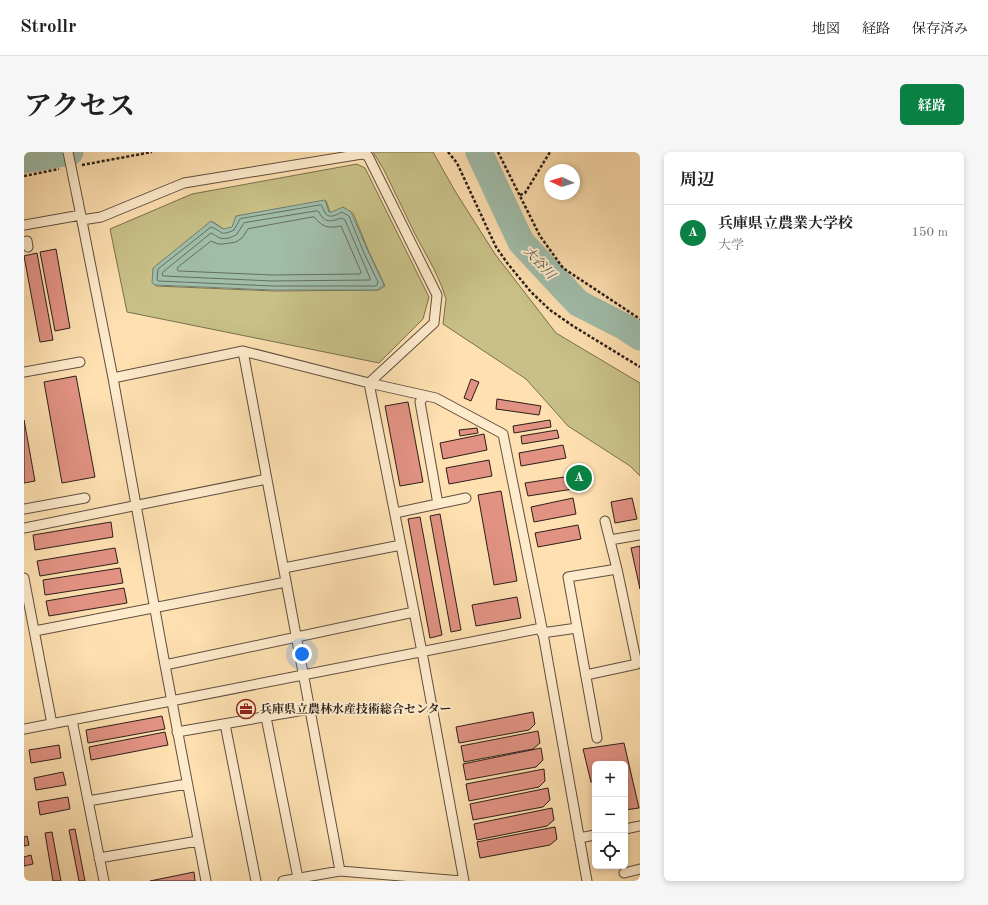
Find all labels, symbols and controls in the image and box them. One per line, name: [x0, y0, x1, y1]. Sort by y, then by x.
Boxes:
text: Strollr: [20, 18, 76, 37]
text: 地図: [812, 22, 840, 36]
text: 経路: [862, 22, 890, 36]
text: 保存済み: [912, 22, 968, 36]
button: 経路: [900, 84, 964, 125]
text: アクセス: [24, 94, 135, 122]
north arrow: [544, 164, 580, 200]
text: 周辺: [680, 172, 714, 189]
text: 兵庫県立農業大学校: [718, 217, 853, 232]
text: A: [688, 226, 698, 239]
text: 150 m: [911, 226, 948, 239]
text: 大学: [718, 239, 744, 252]
water label: 大谷川: [521, 244, 559, 283]
pin: A: [566, 463, 592, 493]
your location: [292, 644, 312, 664]
office icon: 兵庫県立農林水産技術総合センター: [235, 698, 257, 720]
place label: 兵庫県立農林水産技術総合センター: [260, 702, 452, 716]
map controls: [592, 761, 628, 869]
button: +: [592, 761, 628, 797]
button: −: [592, 797, 628, 833]
button: locate: [592, 833, 628, 869]

